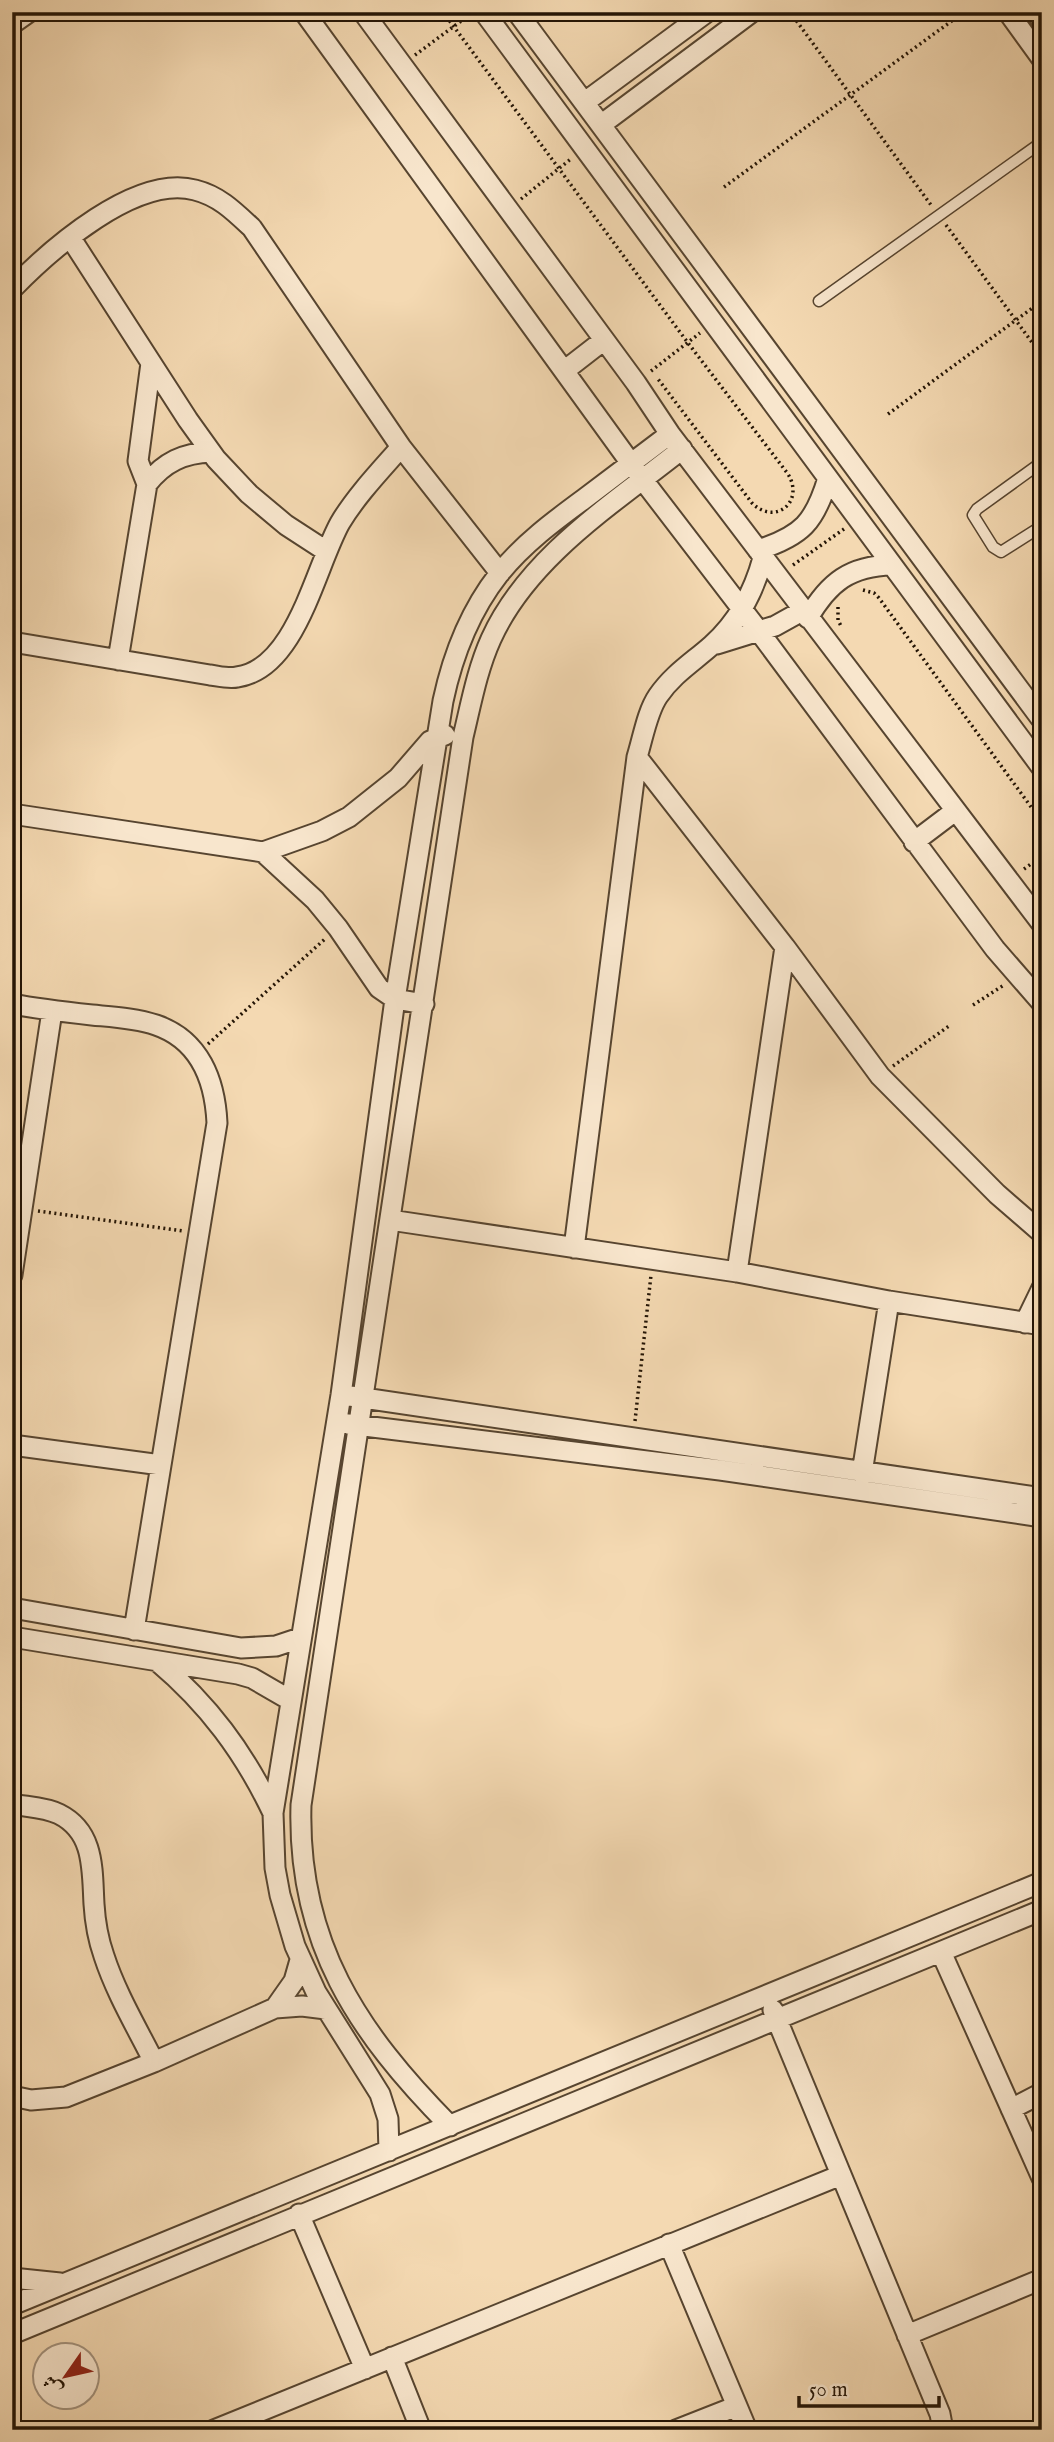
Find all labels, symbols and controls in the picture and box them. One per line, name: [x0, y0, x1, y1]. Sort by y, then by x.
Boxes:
north arrow: [32, 2340, 102, 2410]
scale bar: [799, 2365, 939, 2409]
text: ش: [38, 2370, 69, 2399]
text: 50 m: [809, 2377, 848, 2404]

